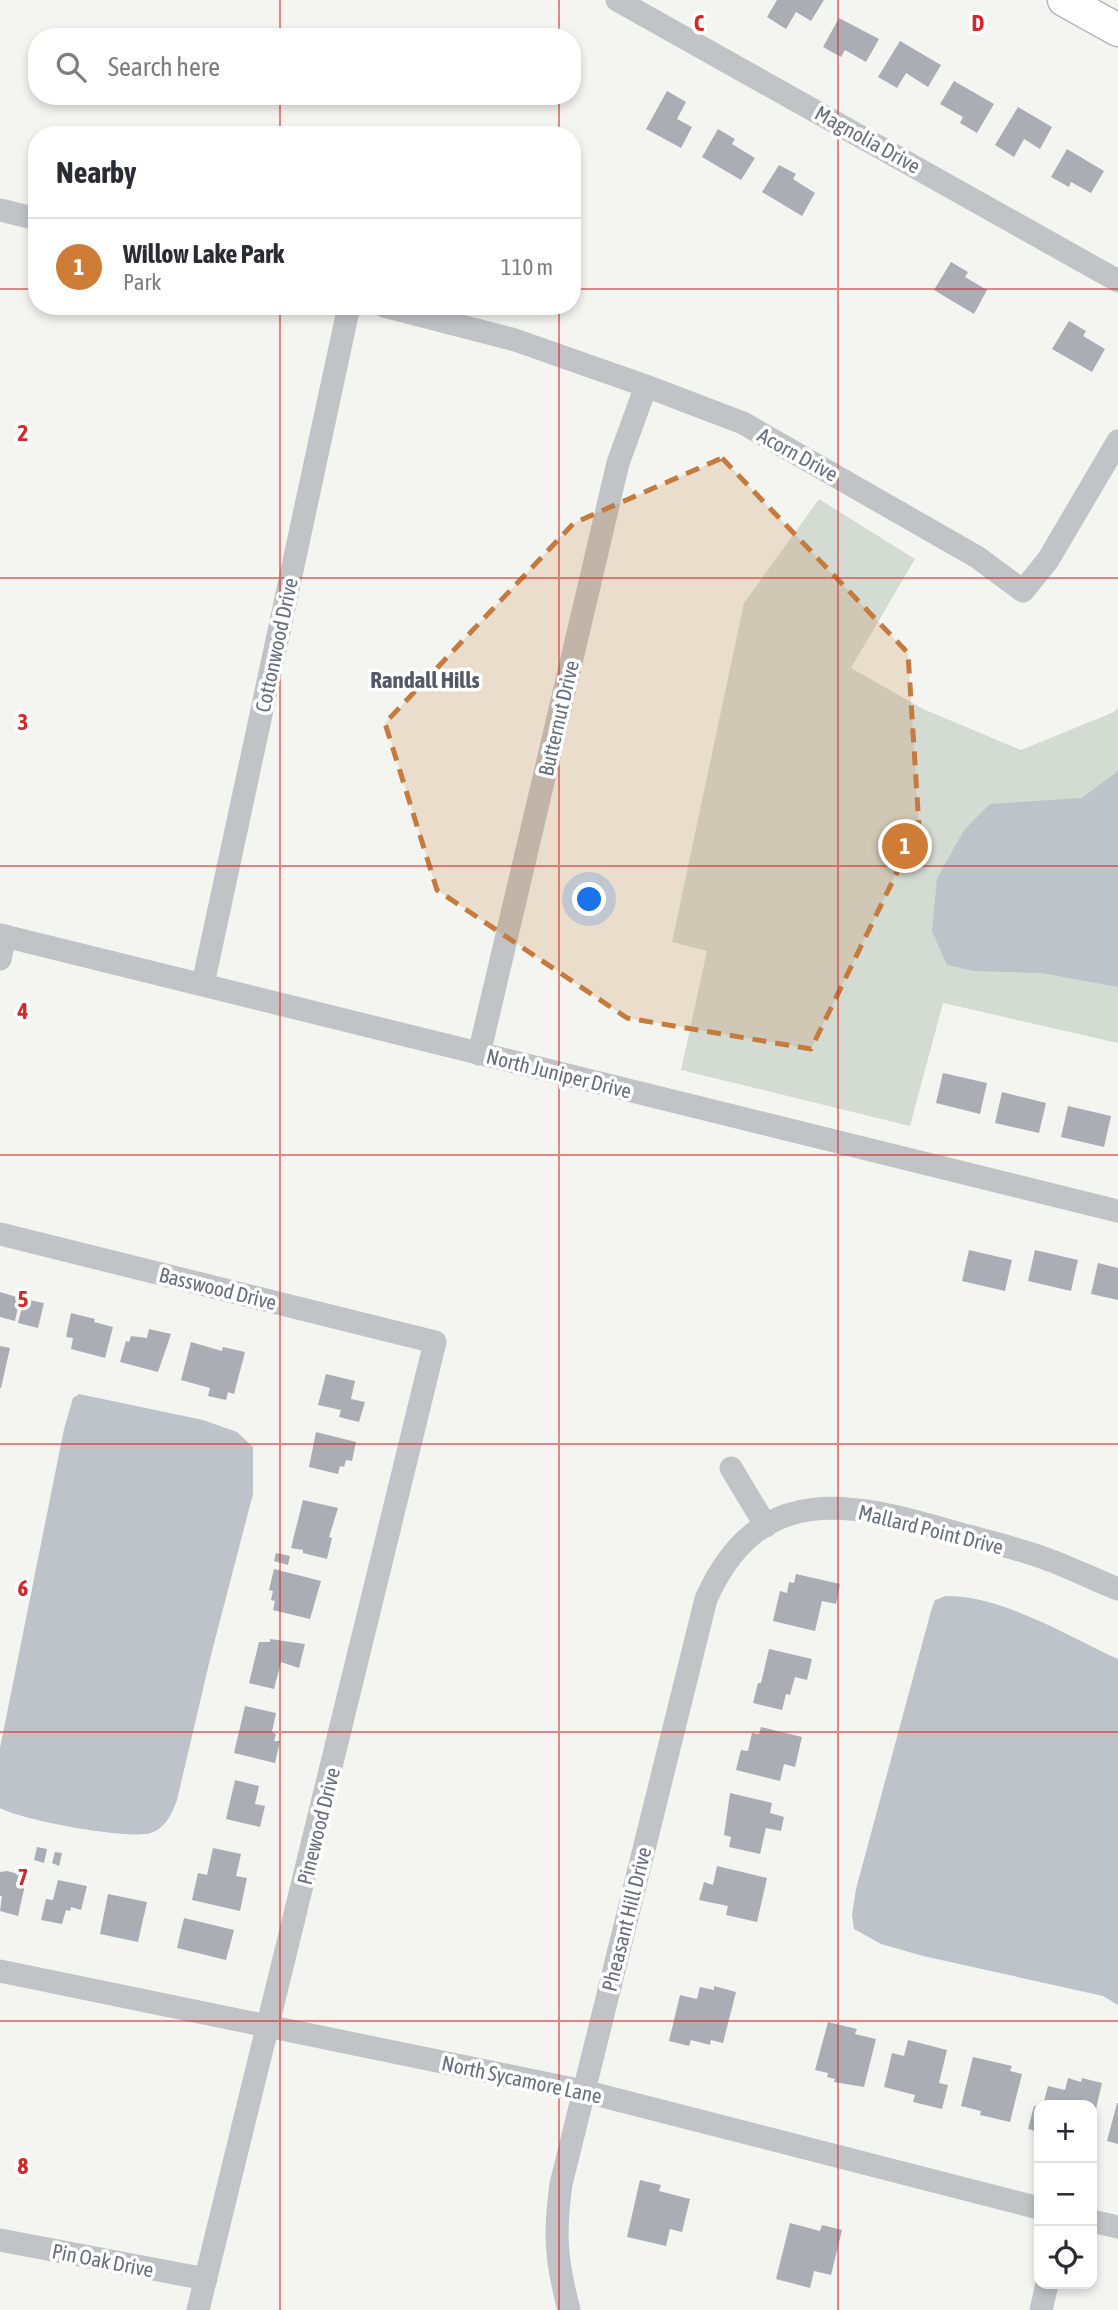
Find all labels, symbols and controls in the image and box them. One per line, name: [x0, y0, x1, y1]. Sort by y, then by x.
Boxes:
text: C: [694, 10, 705, 36]
text: D: [972, 10, 985, 36]
search box: [28, 28, 581, 105]
icon: search: [52, 48, 90, 86]
text: Search here: [108, 52, 220, 82]
street label: Magnolia Drive: [811, 100, 925, 178]
text: Nearby: [56, 155, 136, 189]
text: Willow Lake Park: [123, 239, 284, 269]
text: 1: [74, 254, 84, 280]
text: 110 m: [501, 254, 553, 280]
text: Park: [123, 269, 161, 295]
text: 2: [18, 420, 28, 446]
street label: Acorn Drive: [754, 422, 842, 486]
street label: Cottonwood Drive: [250, 576, 302, 714]
street label: Butternut Drive: [533, 658, 583, 778]
district label: Randall Hills: [370, 667, 480, 693]
text: 3: [18, 709, 28, 735]
pin: 1: [882, 820, 928, 872]
your location: [572, 882, 606, 916]
text: 4: [17, 998, 29, 1024]
street label: North Juniper Drive: [484, 1043, 634, 1103]
street label: Basswood Drive: [157, 1262, 279, 1314]
text: 5: [18, 1286, 29, 1312]
street label: Mallard Point Drive: [856, 1499, 1006, 1559]
text: 6: [18, 1575, 29, 1601]
street label: Pinewood Drive: [292, 1765, 344, 1887]
street label: Pheasant Hill Drive: [596, 1844, 656, 1994]
text: 7: [18, 1864, 28, 1890]
street label: North Sycamore Lane: [440, 2050, 604, 2108]
map controls: [1034, 2100, 1097, 2289]
button: +: [1034, 2100, 1097, 2163]
text: 8: [18, 2153, 29, 2179]
button: −: [1034, 2163, 1097, 2226]
button: locate: [1034, 2226, 1097, 2289]
street label: Pin Oak Drive: [50, 2238, 156, 2282]

